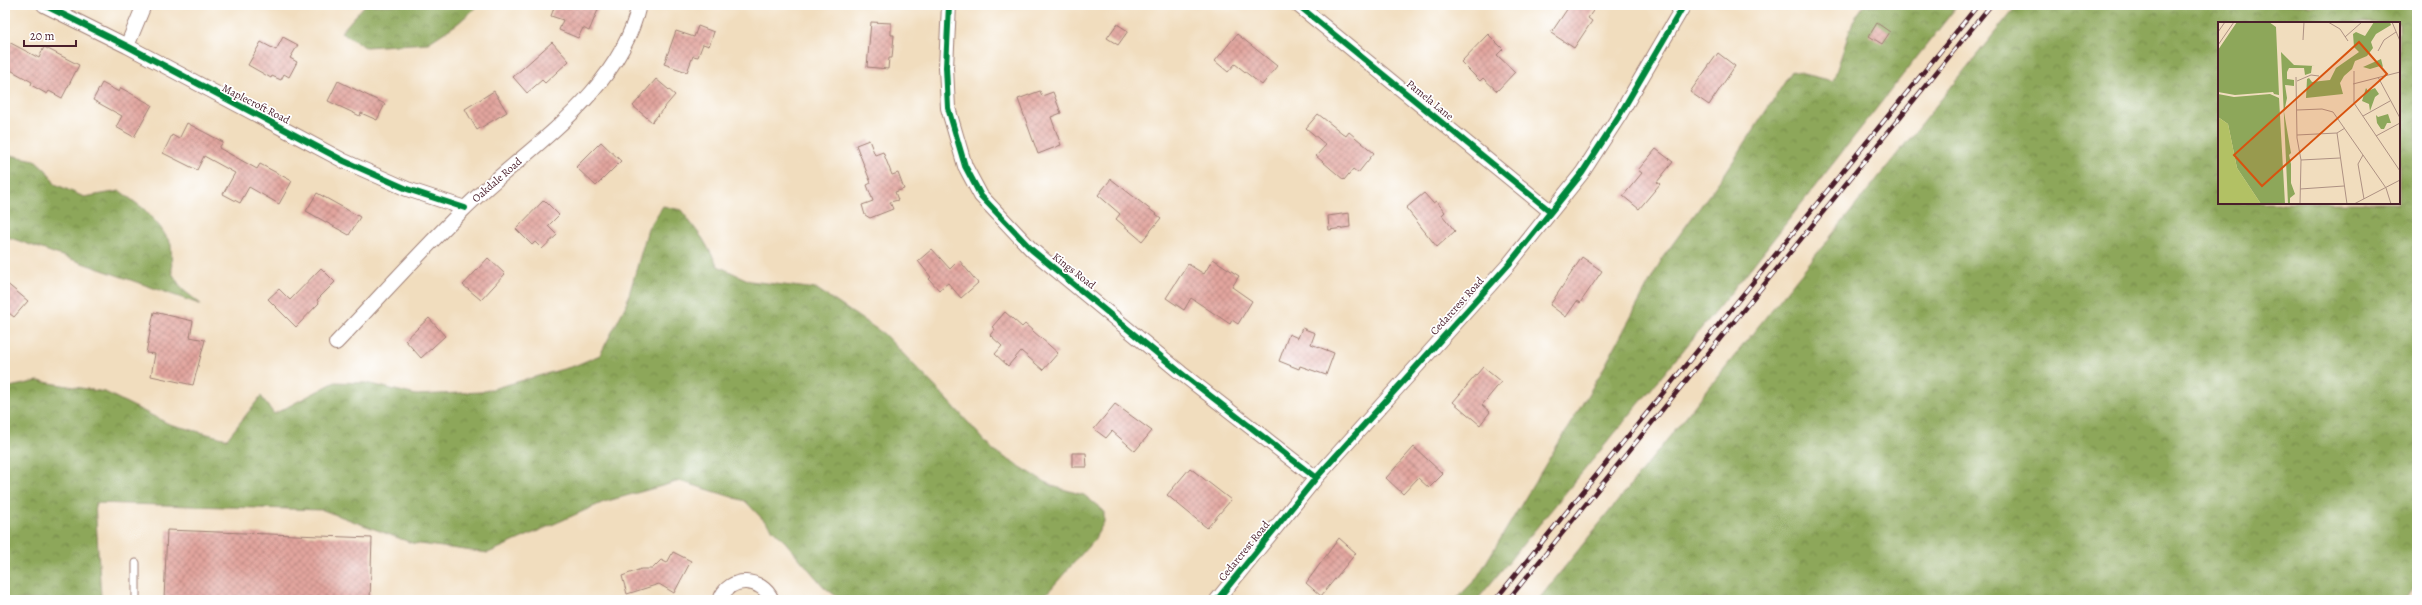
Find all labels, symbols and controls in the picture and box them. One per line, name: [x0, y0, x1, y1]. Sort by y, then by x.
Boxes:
scale bar: [24, 22, 76, 48]
inset map: [2218, 22, 2400, 204]
text: 20 m: [30, 28, 54, 44]
street label: Pamela Lane: [1403, 76, 1457, 124]
street label: Maplecroft Road: [220, 80, 293, 128]
street label: Oakdale Road: [469, 154, 525, 206]
street label: Kings Road: [1049, 249, 1099, 293]
street label: Cedarcrest Road: [1427, 274, 1487, 338]
street label: Cedarcrest Road: [1215, 518, 1273, 584]

